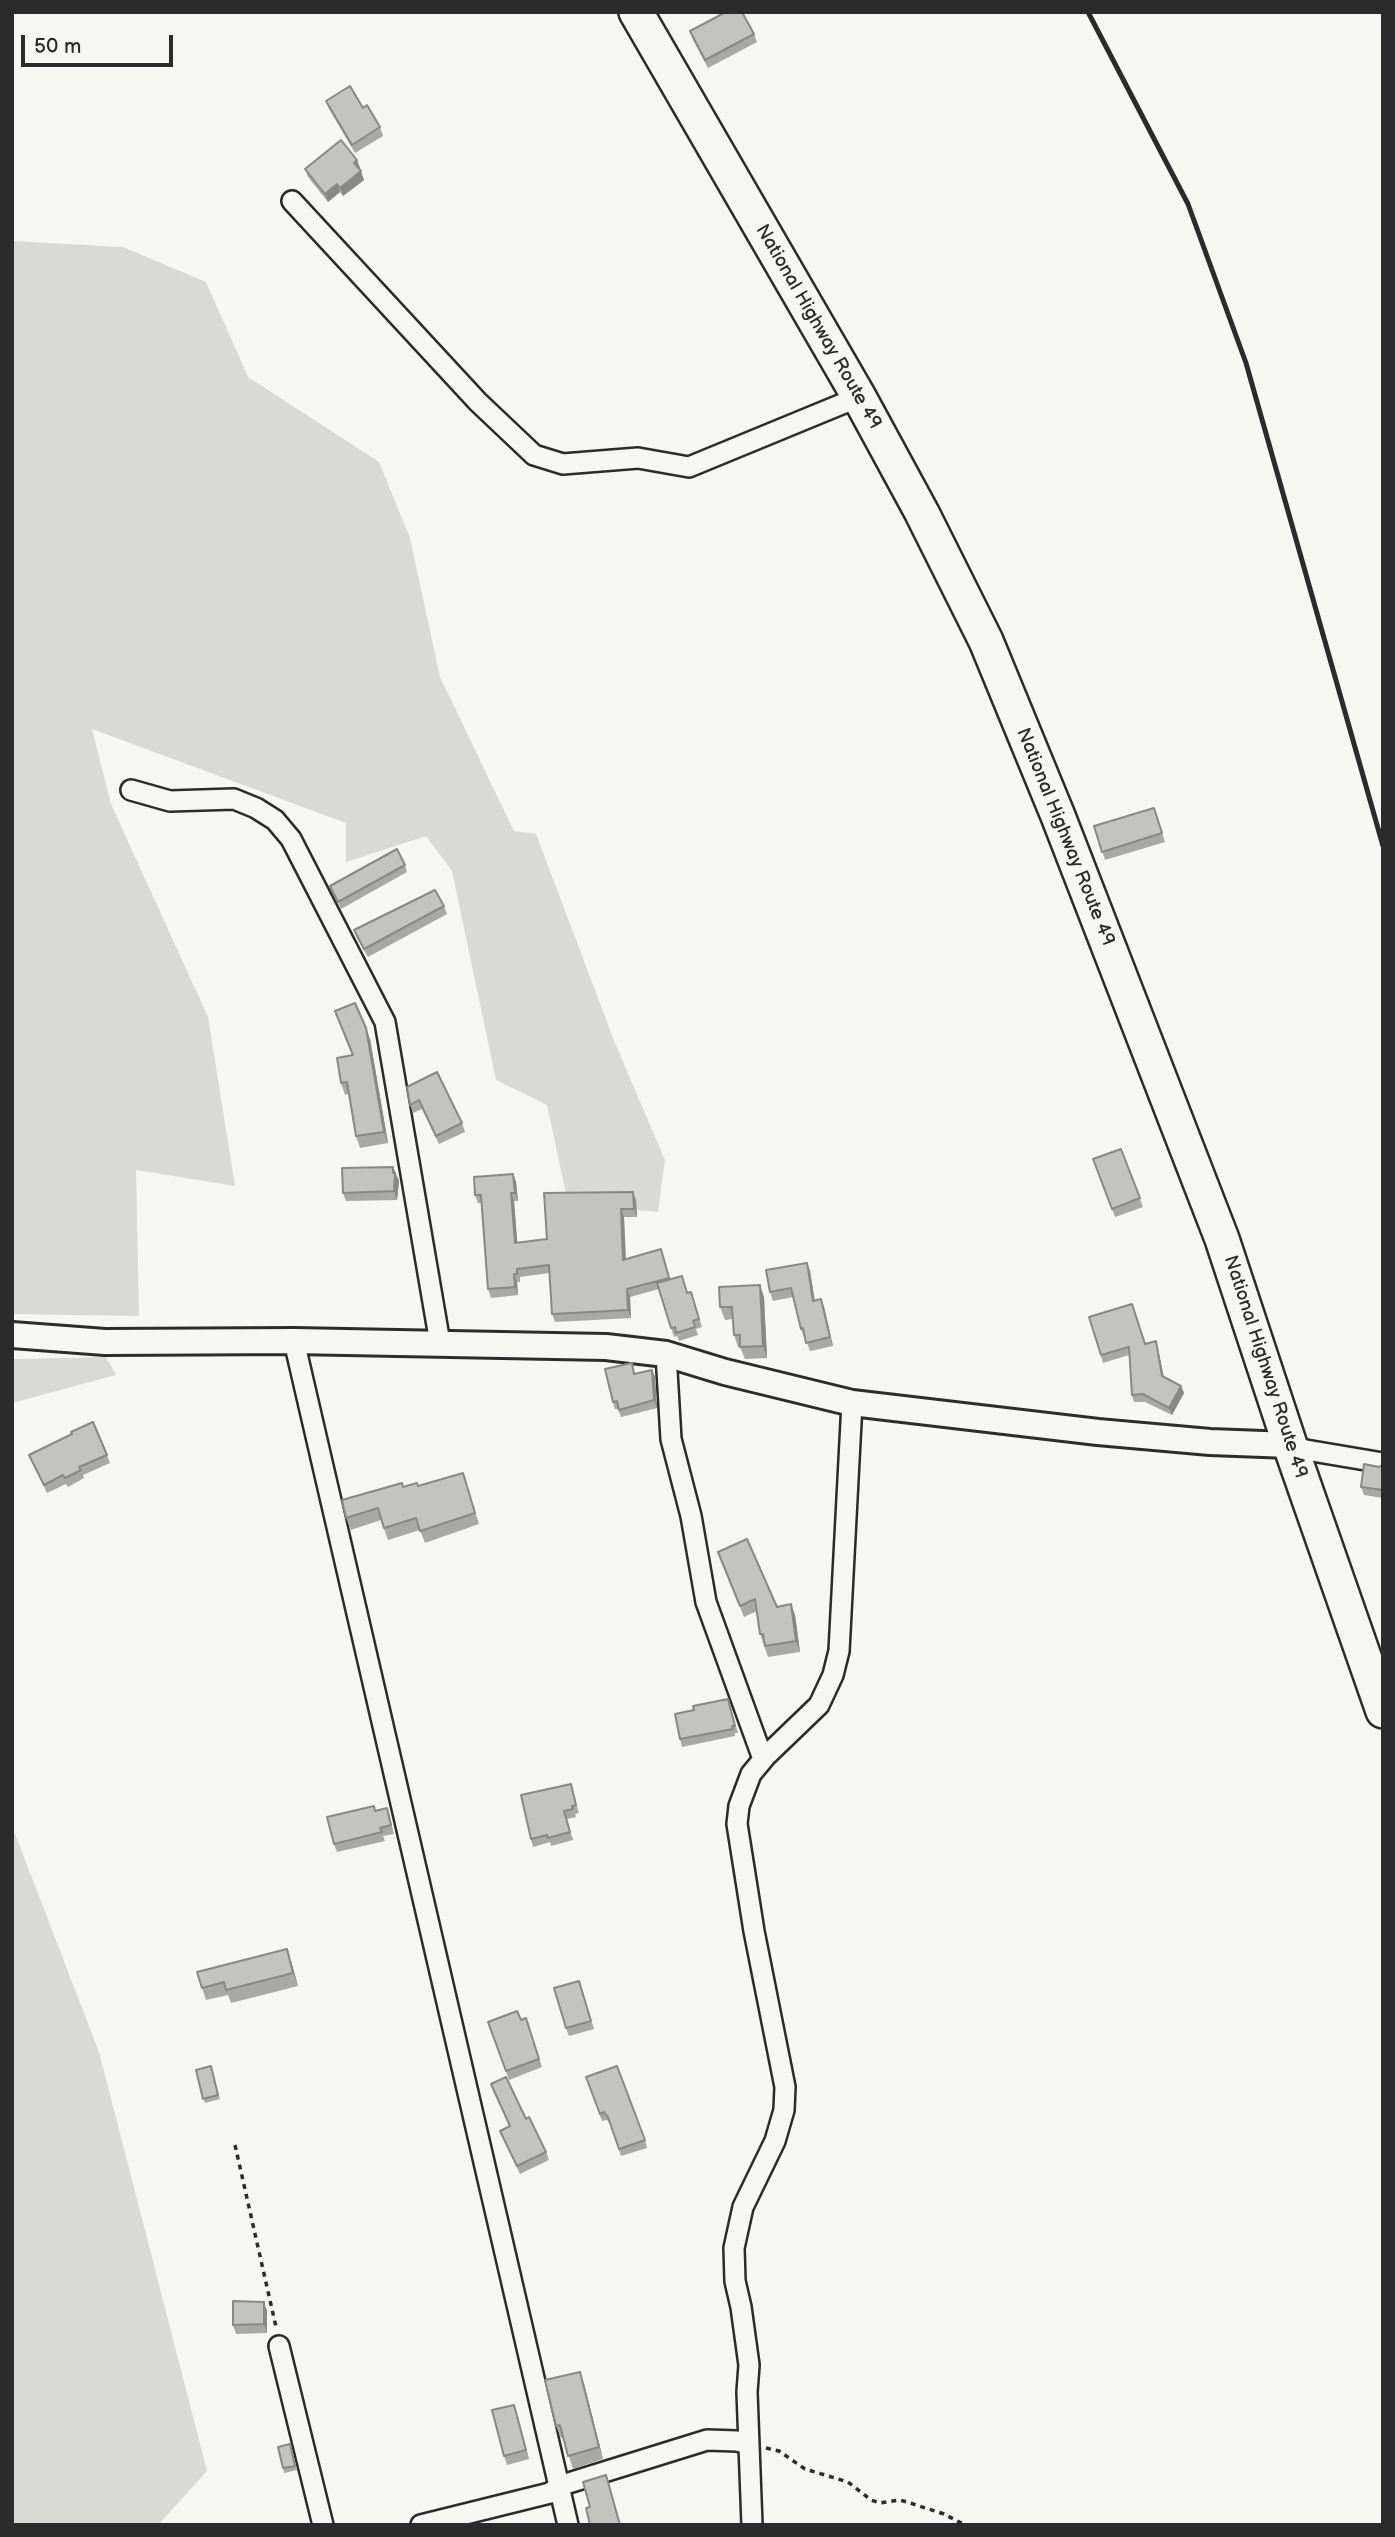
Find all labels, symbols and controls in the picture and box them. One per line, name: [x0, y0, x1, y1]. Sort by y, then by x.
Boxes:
scale bar: [24, 21, 177, 65]
text: 50 m: [34, 34, 81, 59]
street label: National Highway Route 49: [750, 221, 886, 433]
street label: National Highway Route 49: [1011, 725, 1119, 949]
street label: National Highway Route 49: [1218, 1253, 1312, 1481]

